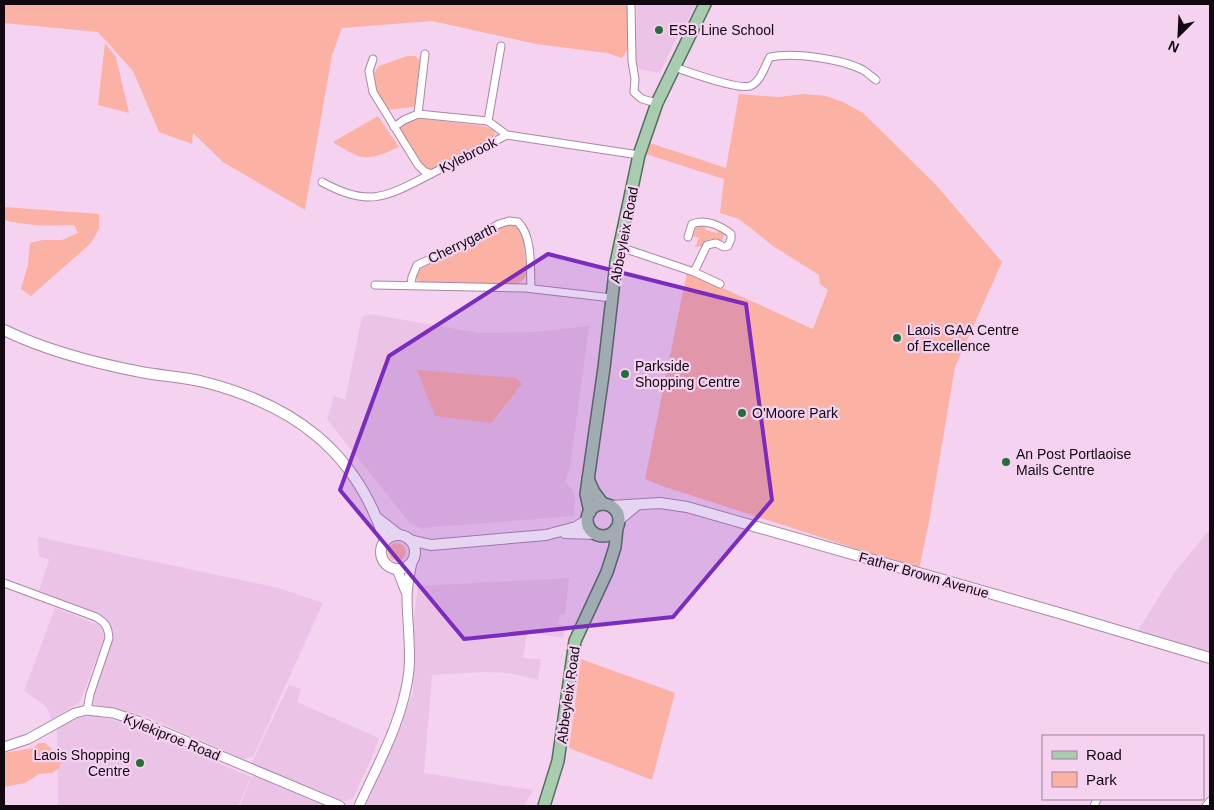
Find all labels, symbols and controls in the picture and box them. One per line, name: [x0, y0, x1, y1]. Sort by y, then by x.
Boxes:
north arrow: [1154, 10, 1204, 60]
place label: ESB Line School: [669, 22, 774, 38]
marker: ESB Line School: [653, 24, 665, 36]
text: N: [1166, 38, 1182, 56]
street label: Kylebrook: [437, 133, 500, 176]
street label: Abbeyleix Road: [607, 185, 641, 285]
street label: Cherrygarth: [425, 220, 499, 266]
place label: Laois GAA Centre of Excellence: [907, 322, 1019, 354]
marker: Laois GAA Centre of Excellence: [891, 332, 903, 344]
place label: Parkside Shopping Centre: [635, 358, 740, 390]
marker: Parkside Shopping Centre: [619, 368, 631, 380]
place label: O'Moore Park: [752, 405, 839, 421]
marker: O'Moore Park: [736, 407, 748, 419]
place label: An Post Portlaoise Mails Centre: [1016, 446, 1131, 478]
marker: An Post Portlaoise Mails Centre: [1000, 456, 1012, 468]
street label: Father Brown Avenue: [857, 549, 991, 601]
street label: Abbeyleix Road: [553, 645, 583, 745]
street label: Kylekiproe Road: [121, 710, 223, 764]
legend: [1042, 735, 1204, 800]
text: Road: [1086, 746, 1122, 763]
place label: Laois Shopping Centre: [33, 747, 130, 779]
marker: Laois Shopping Centre: [134, 757, 146, 769]
text: Park: [1086, 771, 1117, 788]

